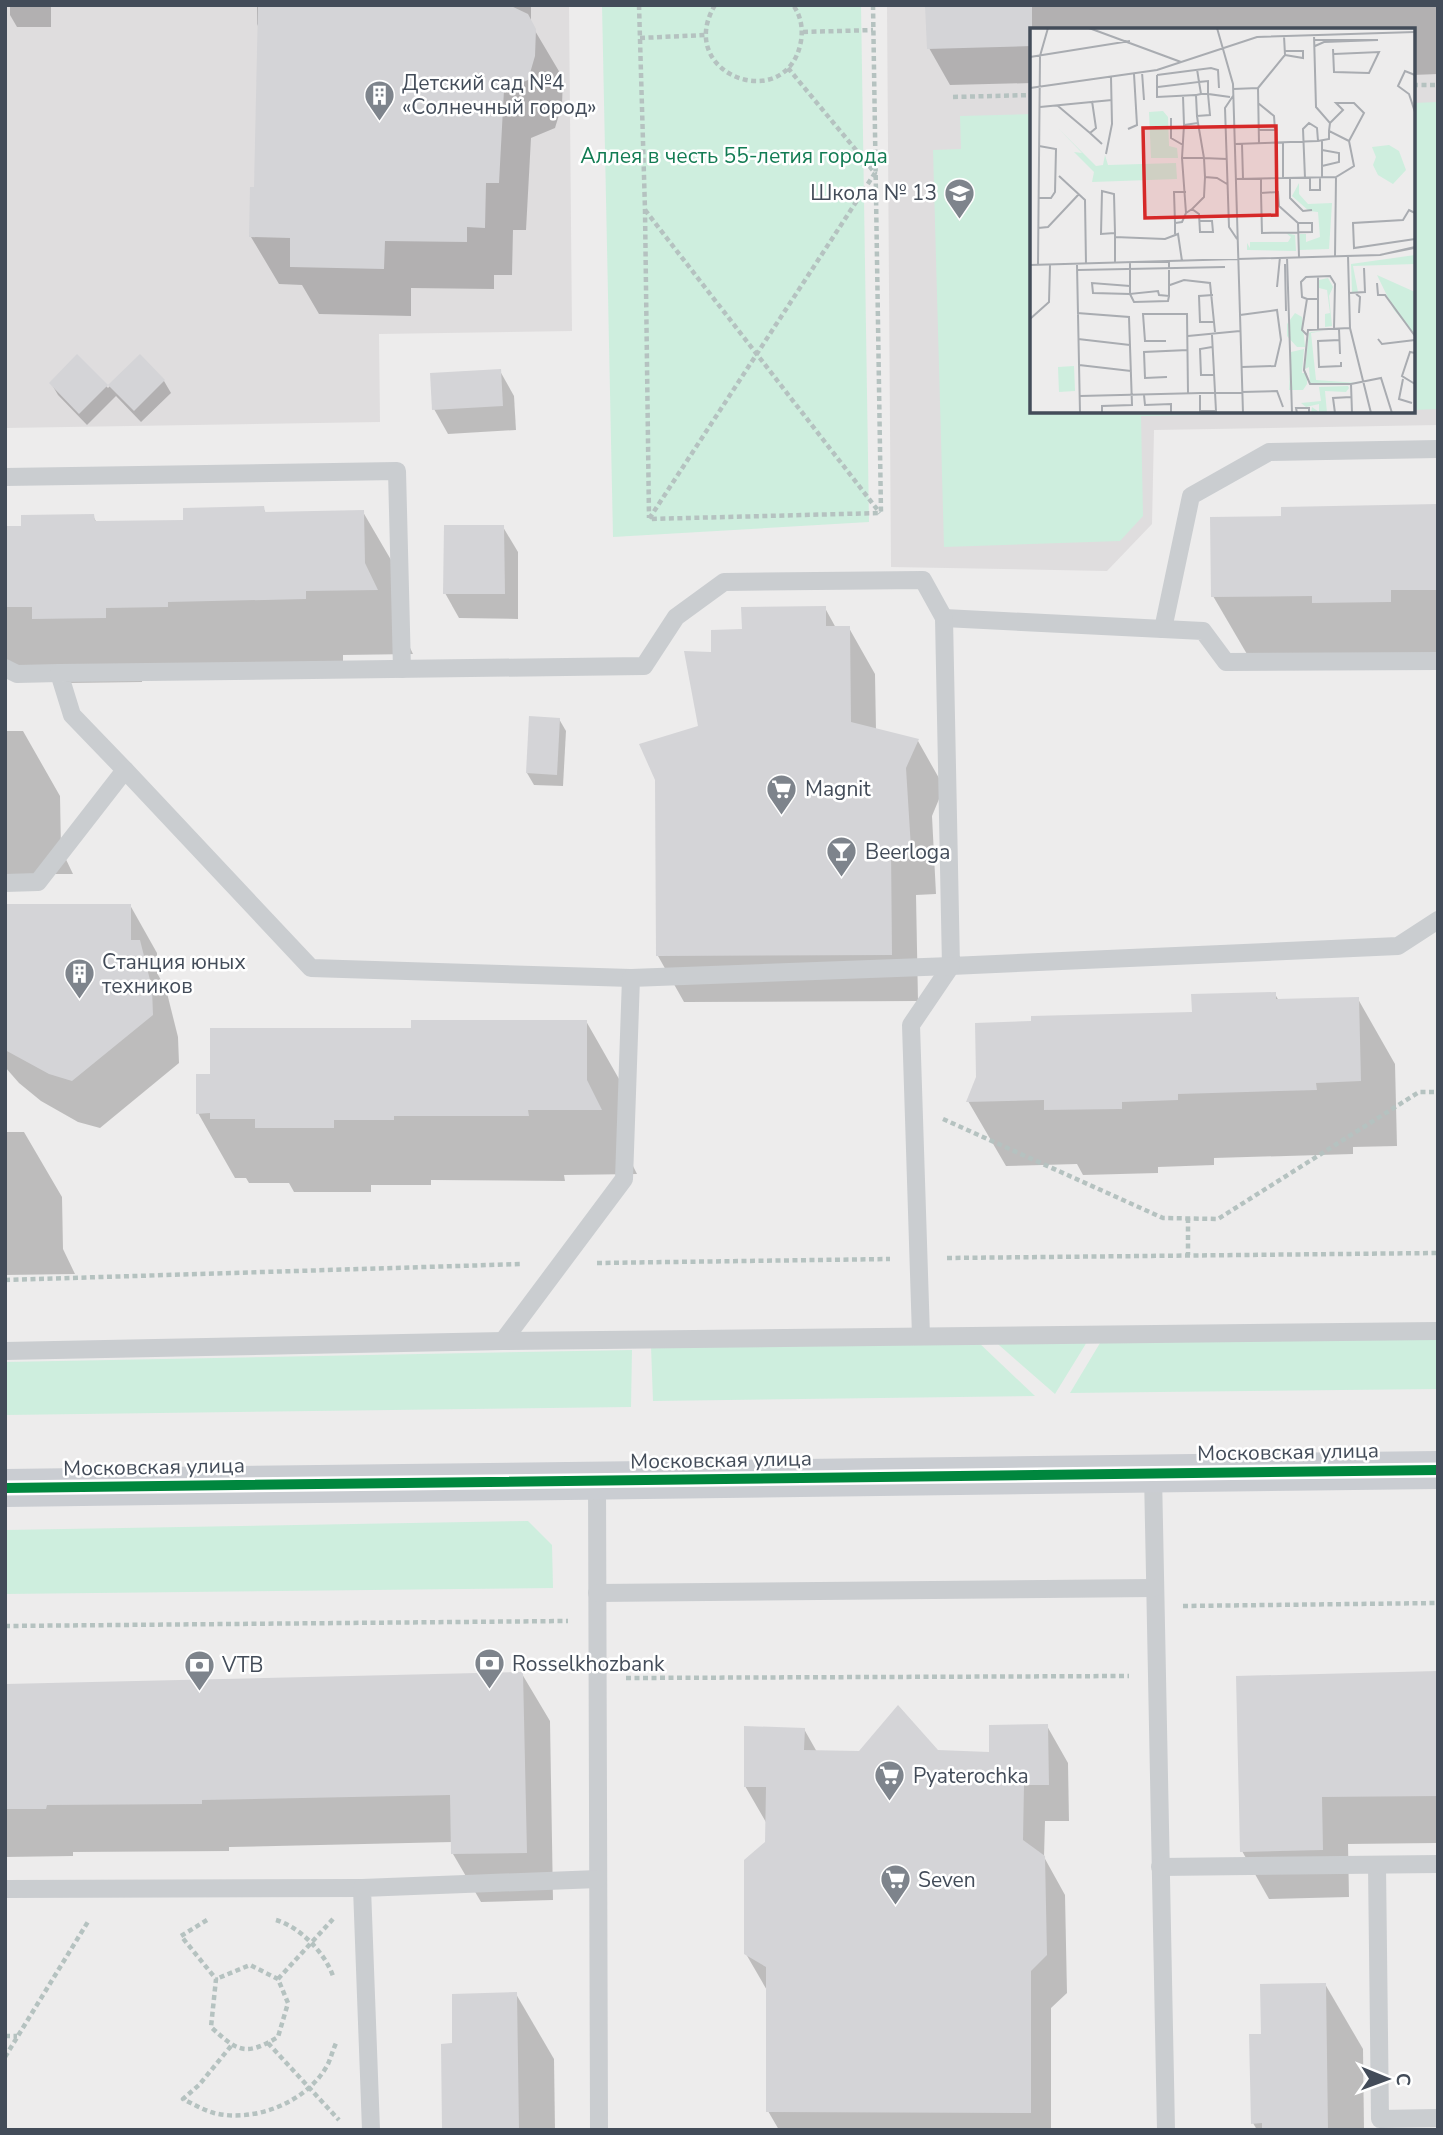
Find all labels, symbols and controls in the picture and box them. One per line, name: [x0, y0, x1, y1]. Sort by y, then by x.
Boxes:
inset map: [1030, 28, 1415, 413]
place label: Детский сад №4 «Солнечный город»: [402, 69, 597, 121]
building icon: Детский сад №4 «Солнечный город»: [362, 78, 396, 122]
park label: Аллея в честь 55-летия города: [580, 142, 888, 170]
school or university icon: Школа № 13: [943, 176, 977, 220]
place label: Школа № 13: [810, 179, 937, 207]
supermarket icon: Magnit: [765, 772, 799, 816]
place label: Magnit: [805, 775, 871, 803]
bar icon: Beerloga: [825, 835, 859, 879]
place label: Beerloga: [865, 838, 950, 866]
place label: Станция юных техников: [102, 948, 246, 1000]
building icon: Станция юных техников: [62, 957, 96, 1001]
street label: Московская улица: [1197, 1436, 1379, 1468]
street label: Московская улица: [630, 1444, 812, 1476]
street label: Московская улица: [63, 1451, 245, 1483]
bank icon: Rosselkhozbank: [472, 1647, 506, 1691]
bank icon: VTB: [182, 1648, 216, 1692]
place label: Rosselkhozbank: [512, 1650, 665, 1678]
place label: VTB: [221, 1651, 264, 1679]
supermarket icon: Pyaterochka: [873, 1759, 907, 1803]
place label: Pyaterochka: [913, 1762, 1029, 1790]
supermarket icon: Seven: [878, 1863, 912, 1907]
place label: Seven: [918, 1866, 976, 1894]
north arrow: [1352, 2044, 1422, 2114]
text: С: [1390, 2073, 1416, 2086]

